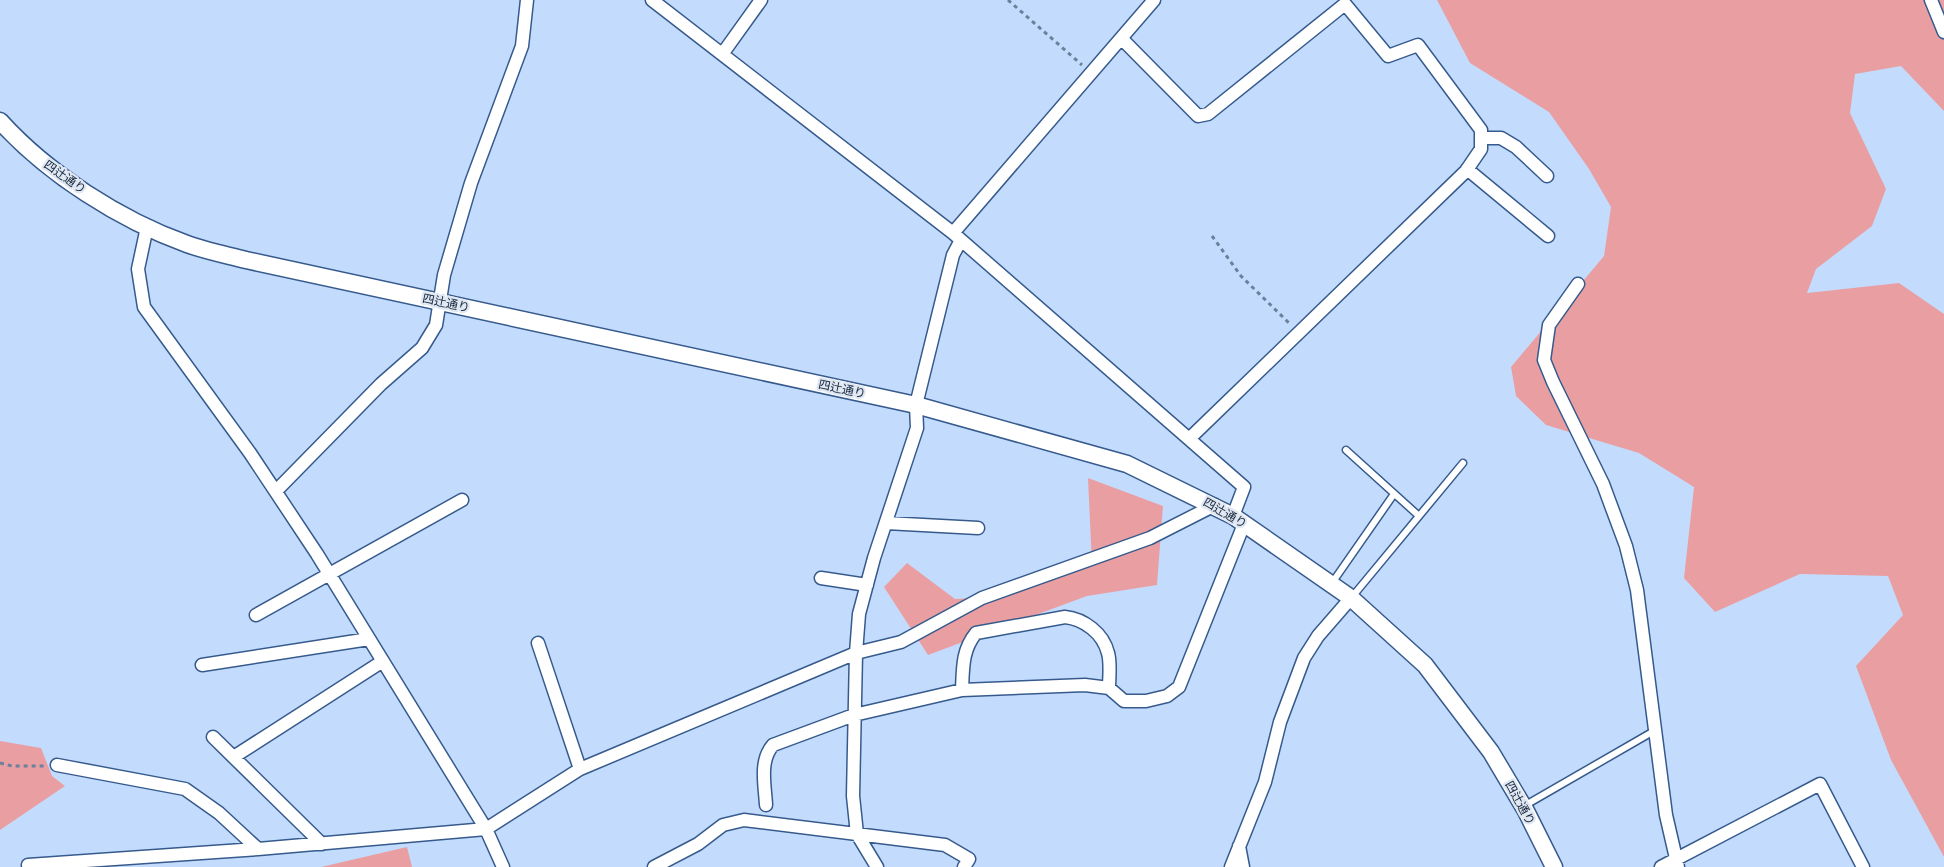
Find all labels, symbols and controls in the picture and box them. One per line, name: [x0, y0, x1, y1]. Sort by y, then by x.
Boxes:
street label: 四辻通り: [41, 157, 89, 197]
street label: 四辻通り: [421, 290, 471, 315]
street label: 四辻通り: [817, 376, 867, 401]
street label: 四辻通り: [1201, 494, 1250, 531]
street label: 四辻通り: [1502, 778, 1539, 827]

